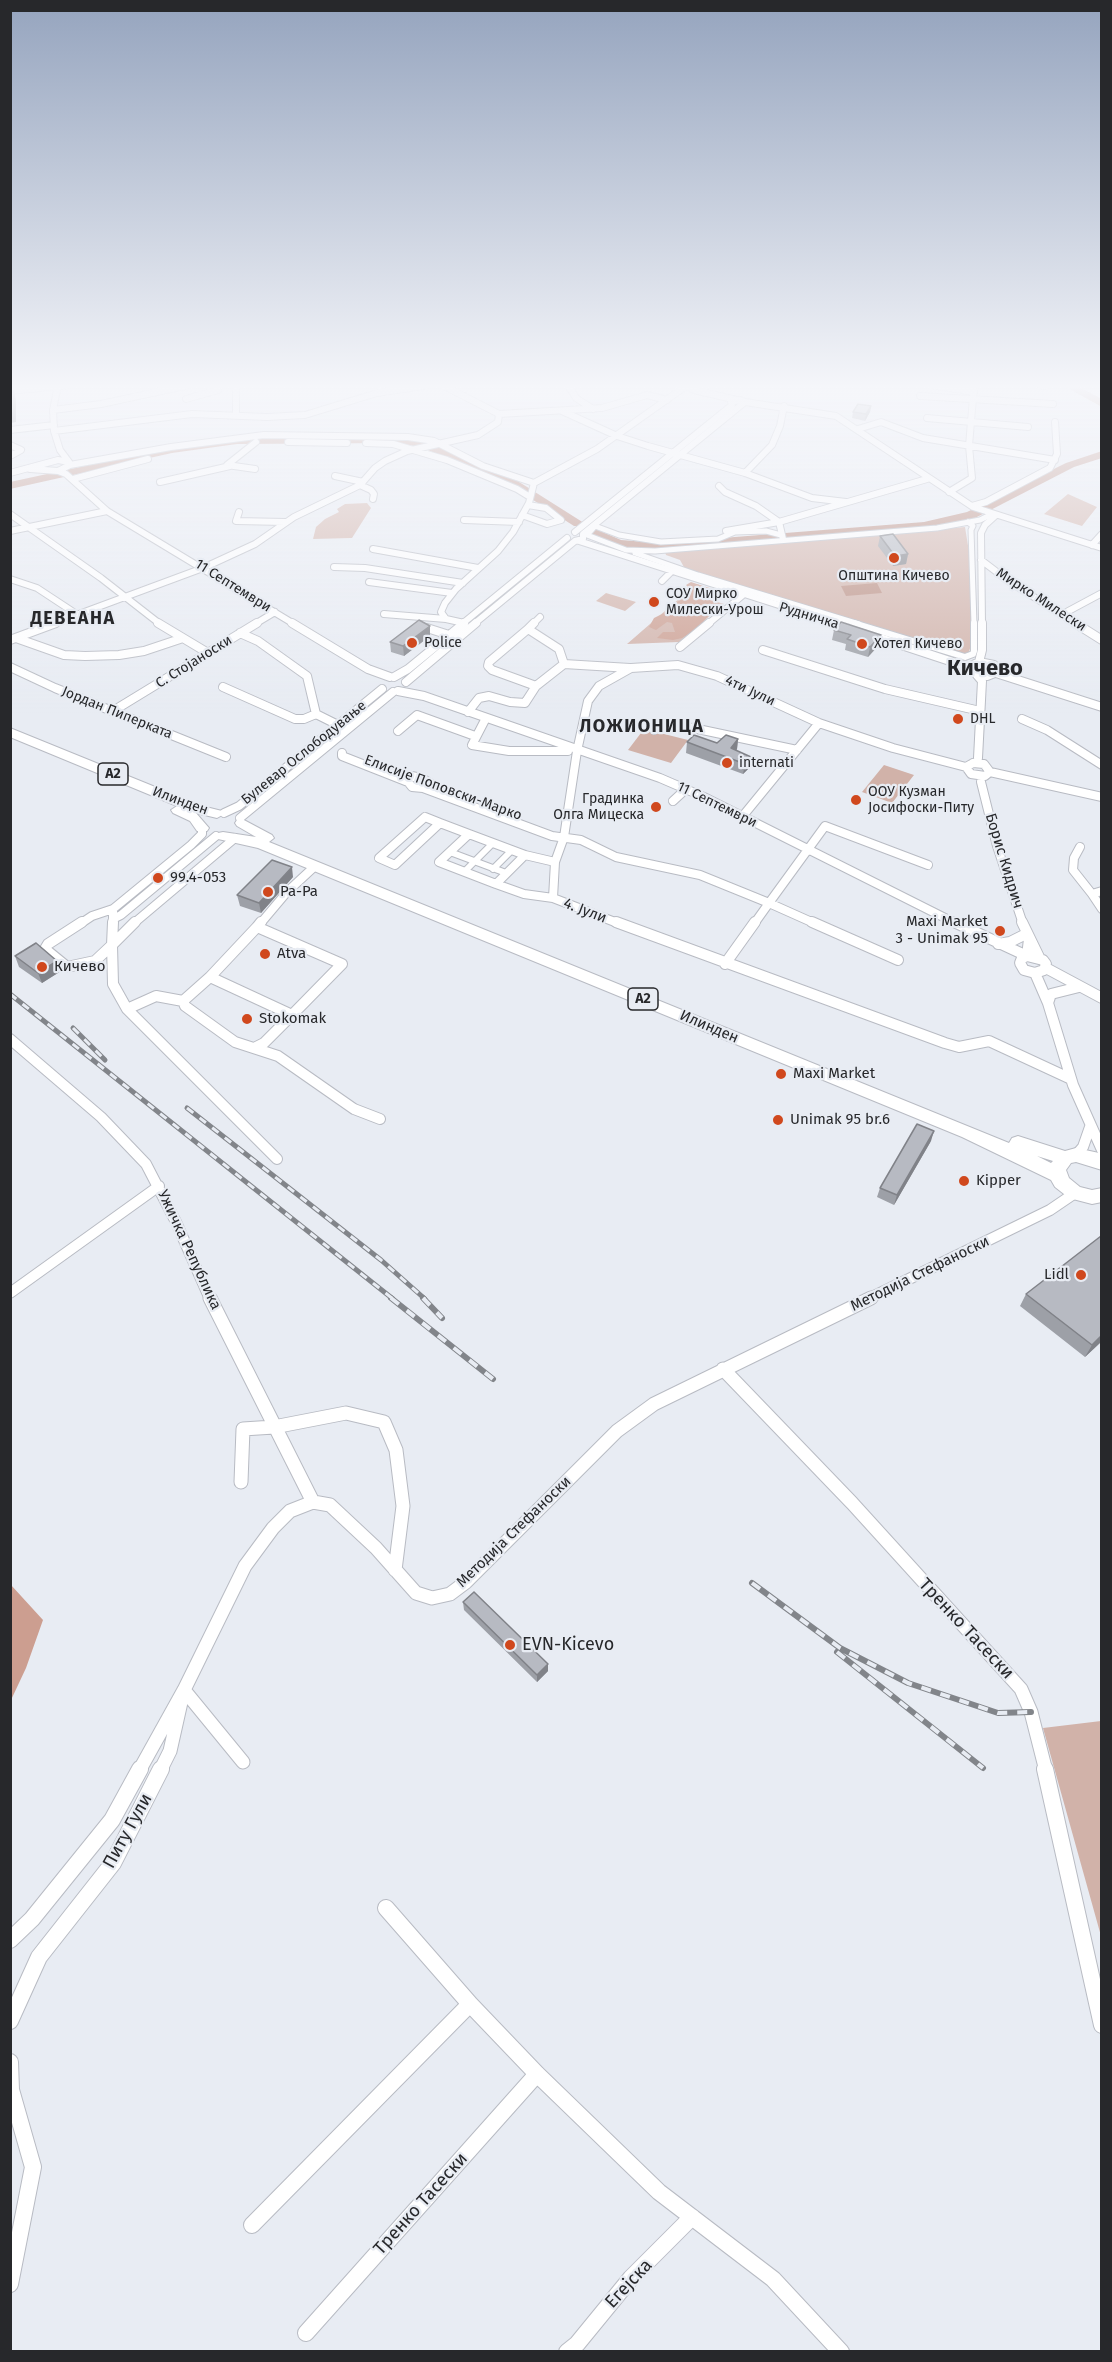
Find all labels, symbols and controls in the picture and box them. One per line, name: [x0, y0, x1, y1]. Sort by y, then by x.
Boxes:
marker: Општина Кичево: [887, 551, 901, 565]
street label: 11 Септември: [192, 556, 274, 616]
street label: Мирко Милески: [993, 565, 1089, 635]
place label: Општина Кичево: [838, 568, 950, 584]
place label: СОУ Мирко Милески-Урош: [666, 586, 764, 618]
marker: СОУ Мирко Милески-Урош: [647, 595, 661, 609]
street label: Рудничка: [777, 599, 841, 633]
district label: ДЕВЕАНА: [30, 608, 116, 630]
street label: С. Стојаноски: [153, 632, 235, 692]
place label: Police: [424, 635, 462, 651]
marker: Police: [405, 636, 419, 650]
place label: Хотел Кичево: [874, 636, 962, 652]
marker: Хотел Кичево: [855, 637, 869, 651]
district label: Кичево: [947, 656, 1023, 682]
street label: 4ти Јули: [722, 672, 778, 710]
street label: Јордан Пиперката: [59, 683, 175, 743]
street label: Булевар Ослободување: [238, 697, 370, 809]
place label: DHL: [970, 711, 996, 727]
marker: DHL: [951, 712, 965, 726]
district label: ЛОЖИОНИЦА: [580, 716, 704, 738]
street label: Елисије Поповски-Марко: [362, 752, 524, 824]
place label: internati: [739, 755, 794, 771]
marker: internati: [720, 756, 734, 770]
road number: A2: [98, 763, 128, 785]
street label: 11 Септември: [674, 778, 760, 832]
street label: Илинден: [150, 783, 210, 819]
place label: ООУ Кузман Јосифоски-Питу: [868, 784, 974, 816]
place label: Градинка Олга Мицеска: [553, 791, 644, 824]
marker: ООУ Кузман Јосифоски-Питу: [849, 793, 863, 807]
marker: Градинка Олга Мицеска: [649, 800, 663, 814]
street label: Борис Кидрич: [981, 811, 1027, 911]
place label: 99.4-053: [170, 869, 226, 887]
marker: 99.4-053: [151, 871, 165, 885]
place label: Ра-Ра: [280, 883, 318, 901]
marker: Ра-Ра: [261, 885, 275, 899]
street label: 4. Јули: [561, 895, 609, 927]
place label: Maxi Market 3 - Unimak 95: [896, 913, 988, 948]
marker: Maxi Market 3 - Unimak 95: [993, 924, 1007, 938]
place label: Atva: [277, 945, 306, 963]
marker: Atva: [258, 947, 272, 961]
place label: Кичево: [54, 958, 105, 976]
marker: Кичево: [35, 960, 49, 974]
road number: A2: [628, 988, 658, 1010]
street label: Илинден: [677, 1007, 741, 1047]
place label: Stokomak: [259, 1010, 326, 1028]
marker: Stokomak: [240, 1012, 254, 1026]
place label: Maxi Market: [793, 1065, 875, 1083]
marker: Maxi Market: [774, 1067, 788, 1081]
place label: Unimak 95 br.6: [790, 1111, 890, 1129]
marker: Unimak 95 br.6: [771, 1113, 785, 1127]
place label: Kipper: [976, 1172, 1021, 1190]
marker: Kipper: [957, 1174, 971, 1188]
street label: Ужичка Република: [153, 1187, 225, 1313]
street label: Методија Стефаноски: [848, 1233, 992, 1315]
place label: Lidl: [1044, 1266, 1069, 1284]
marker: Lidl: [1074, 1268, 1088, 1282]
street label: Методија Стефаноски: [453, 1473, 575, 1591]
street label: Тренко Тасески: [914, 1574, 1018, 1684]
place label: EVN-Kicevo: [522, 1634, 614, 1656]
marker: EVN-Kicevo: [503, 1638, 517, 1652]
street label: Питу Гули: [99, 1790, 157, 1872]
street label: Тренко Тасески: [369, 2148, 473, 2260]
street label: Егејска: [601, 2255, 657, 2313]

